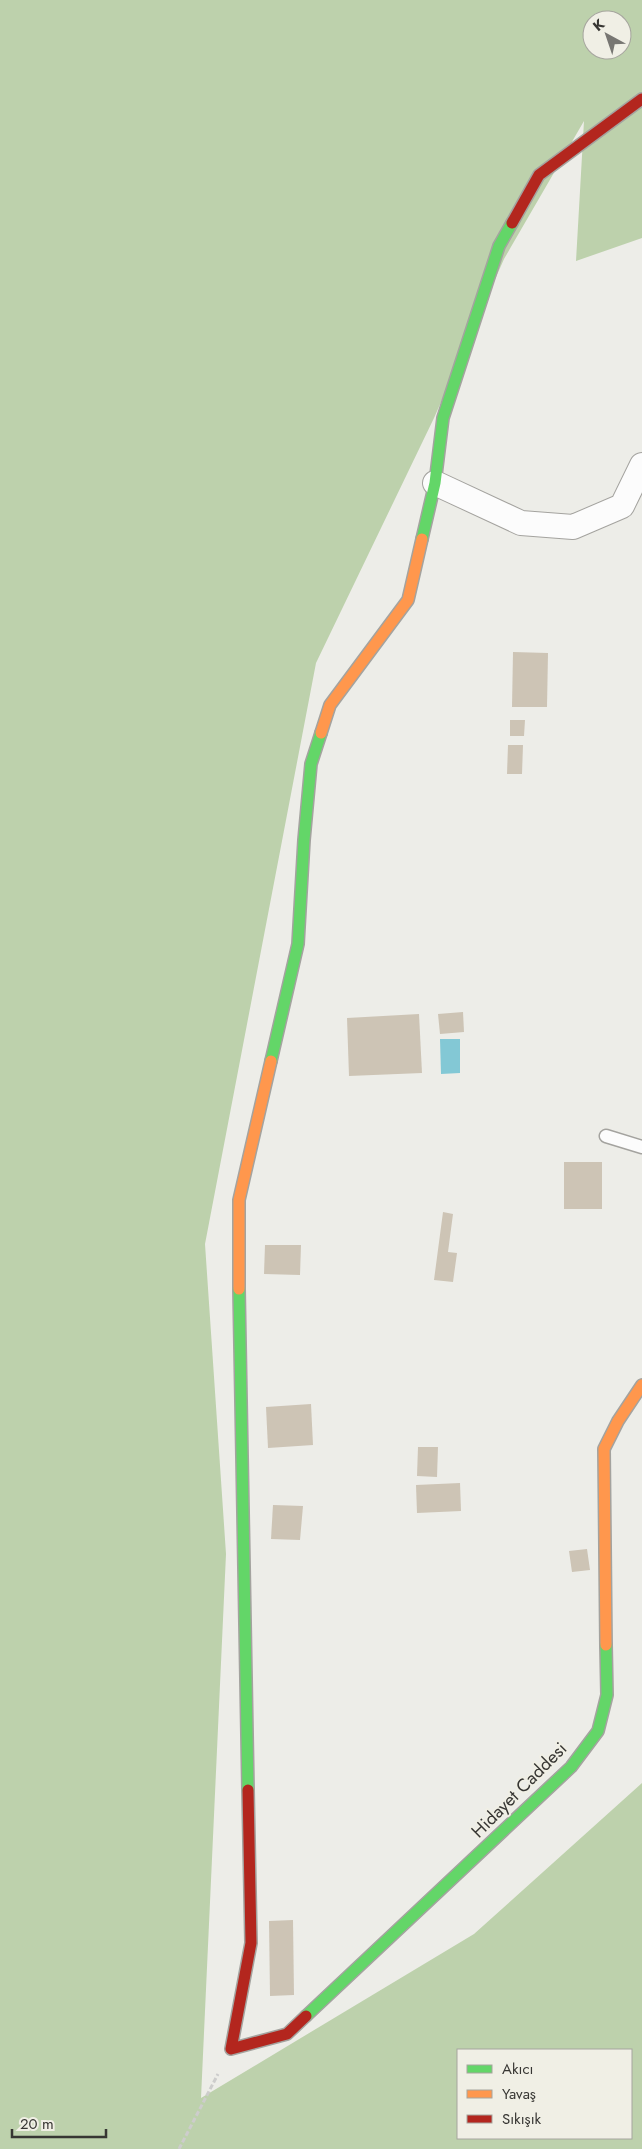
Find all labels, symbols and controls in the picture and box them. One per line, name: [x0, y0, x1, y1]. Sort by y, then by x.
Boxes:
north arrow: [582, 10, 632, 60]
text: K: [588, 14, 609, 36]
street label: Hidayet Caddesi: [465, 1736, 573, 1844]
legend: [457, 2049, 632, 2139]
text: Akıcı: [502, 2058, 533, 2080]
text: Yavaş: [502, 2083, 536, 2105]
scale bar: [12, 2106, 106, 2138]
text: Sıkışık: [502, 2108, 542, 2130]
text: 20 m: [20, 2113, 54, 2135]

